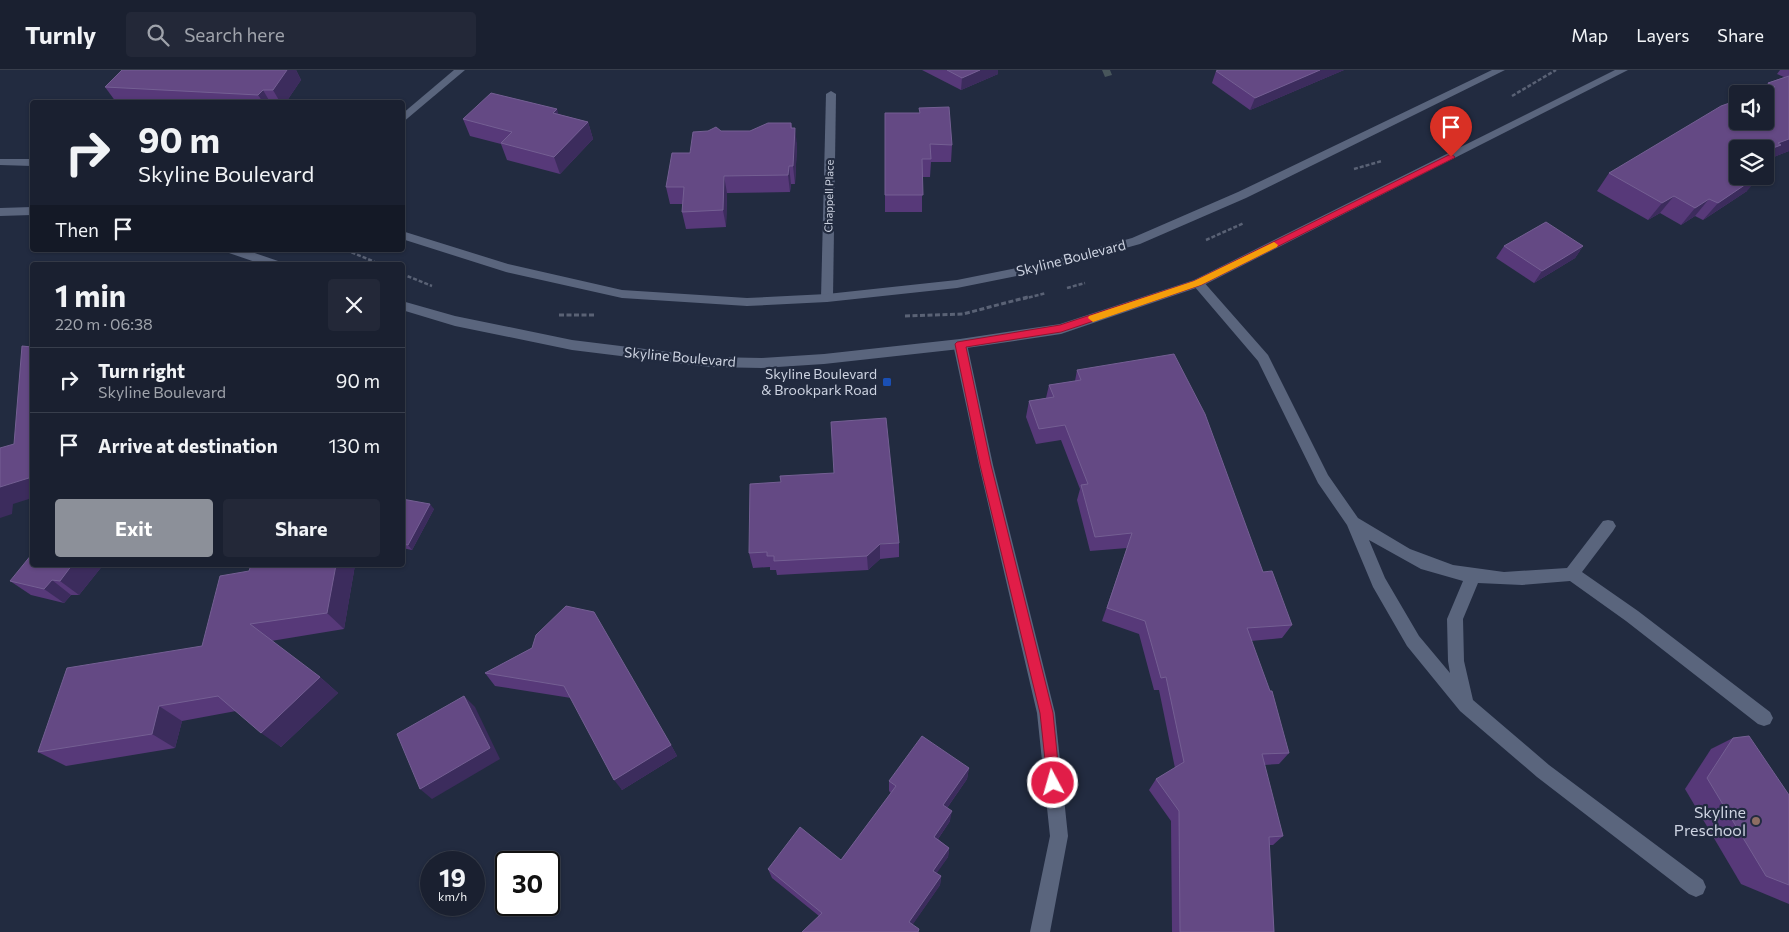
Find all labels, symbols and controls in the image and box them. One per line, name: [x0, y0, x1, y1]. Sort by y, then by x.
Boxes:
search box: [126, 12, 476, 57]
text: Turnly: [25, 20, 96, 49]
icon: search: [144, 21, 172, 49]
text: Search here: [184, 23, 285, 46]
text: Map: [1571, 24, 1608, 46]
text: Layers: [1636, 24, 1689, 46]
text: Share: [1717, 24, 1764, 46]
map controls: [1729, 85, 1774, 185]
button: sound: [1729, 85, 1774, 130]
pin: [1430, 106, 1472, 157]
icon: arrive: [1437, 113, 1465, 141]
text: 90 m: [138, 117, 220, 160]
icon: right: [55, 120, 120, 185]
button: layers: [1729, 140, 1774, 185]
street label: Chappell Place: [821, 159, 836, 232]
text: Skyline Boulevard: [138, 160, 314, 187]
icon: arrive: [109, 215, 137, 243]
text: Then: [55, 218, 99, 241]
street label: Skyline Boulevard: [1014, 236, 1127, 279]
text: 1 min: [55, 276, 126, 313]
button: close: [328, 279, 380, 331]
text: 220 m · 06:38: [55, 314, 153, 333]
street label: Skyline Boulevard: [623, 343, 737, 370]
text: Turn right: [98, 359, 185, 382]
place label: Skyline Boulevard & Brookpark Road: [761, 365, 877, 398]
icon: right: [55, 366, 83, 394]
text: 90 m: [336, 369, 380, 392]
marker: Skyline Boulevard & Brookpark Road: [881, 376, 893, 388]
text: Skyline Boulevard: [98, 382, 226, 401]
icon: arrive: [55, 431, 83, 459]
text: Arrive at destination: [98, 434, 278, 457]
text: 130 m: [328, 434, 380, 457]
button: Exit: [55, 499, 213, 557]
button: Share: [223, 499, 380, 557]
position arrow: [1026, 756, 1078, 808]
place label: Skyline Preschool: [1674, 802, 1746, 839]
marker: Skyline Preschool: [1750, 815, 1762, 827]
speed limit sign: 30: [495, 851, 560, 916]
text: 19: [439, 862, 466, 892]
text: km/h: [438, 889, 467, 903]

